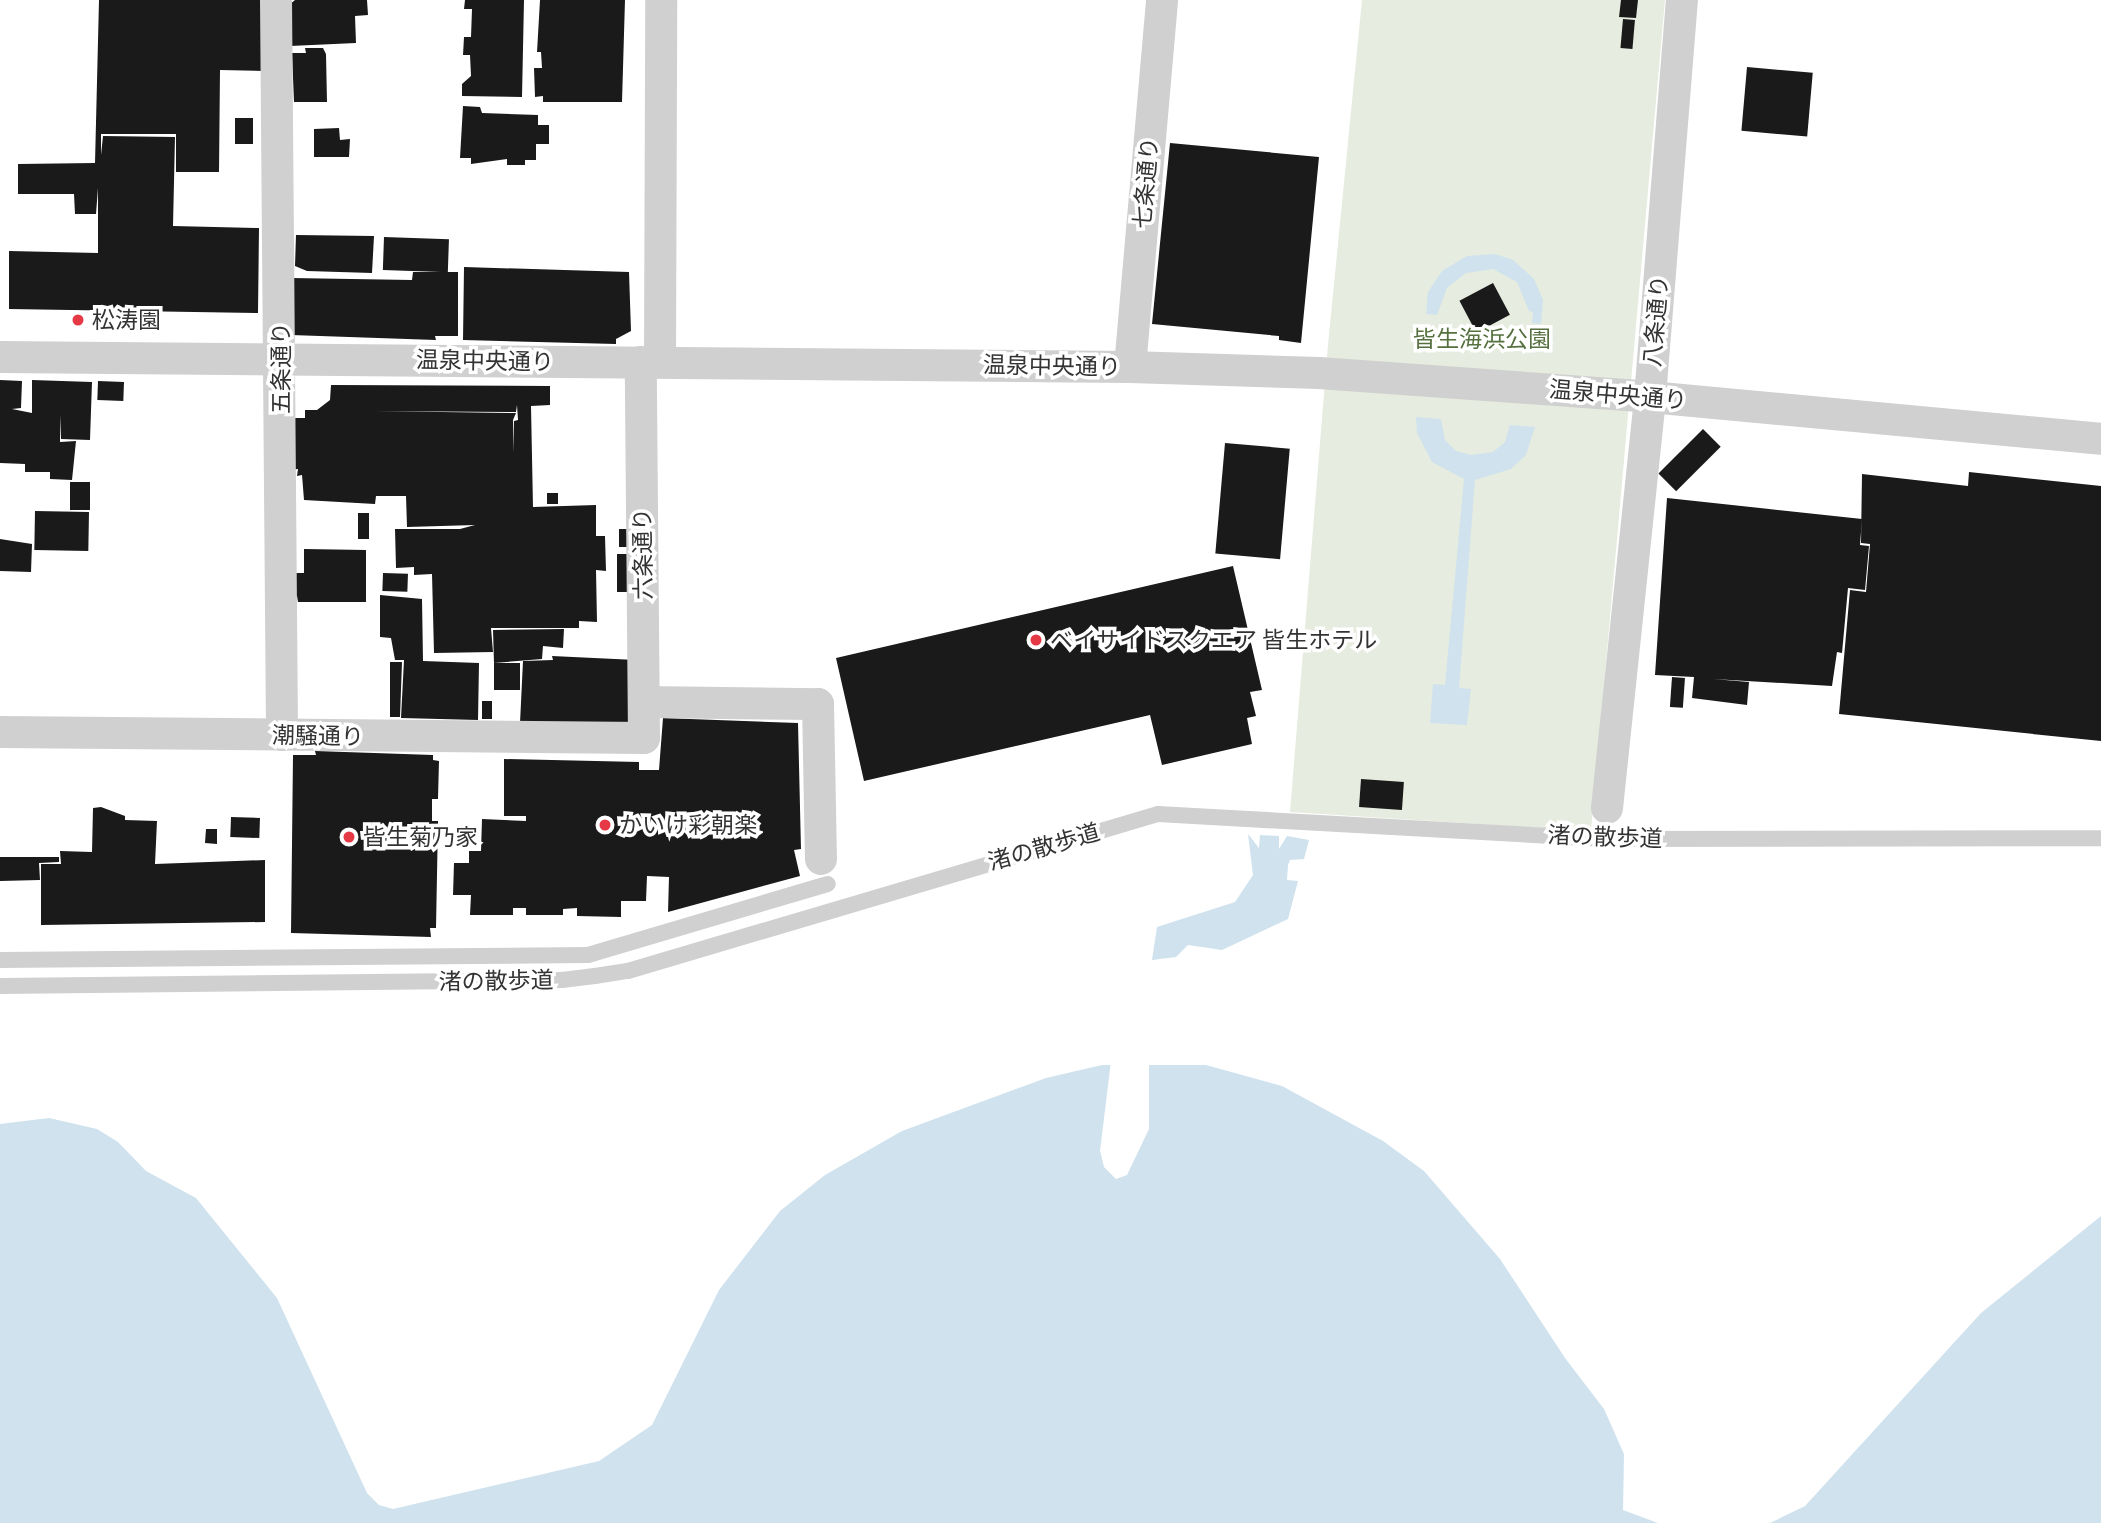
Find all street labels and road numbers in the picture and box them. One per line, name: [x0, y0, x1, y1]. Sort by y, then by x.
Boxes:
street label: 七条通り: [1128, 136, 1164, 230]
street label: 八条通り: [1638, 274, 1674, 368]
street label: 五条通り: [267, 322, 295, 414]
street label: 温泉中央通り: [416, 346, 554, 376]
street label: 温泉中央通り: [983, 351, 1121, 381]
street label: 温泉中央通り: [1548, 375, 1688, 415]
street label: 六条通り: [628, 508, 658, 600]
street label: 潮騒通り: [272, 721, 364, 751]
street label: 渚の散歩道: [985, 818, 1103, 876]
street label: 渚の散歩道: [1547, 821, 1663, 853]
street label: 渚の散歩道: [438, 966, 554, 996]

